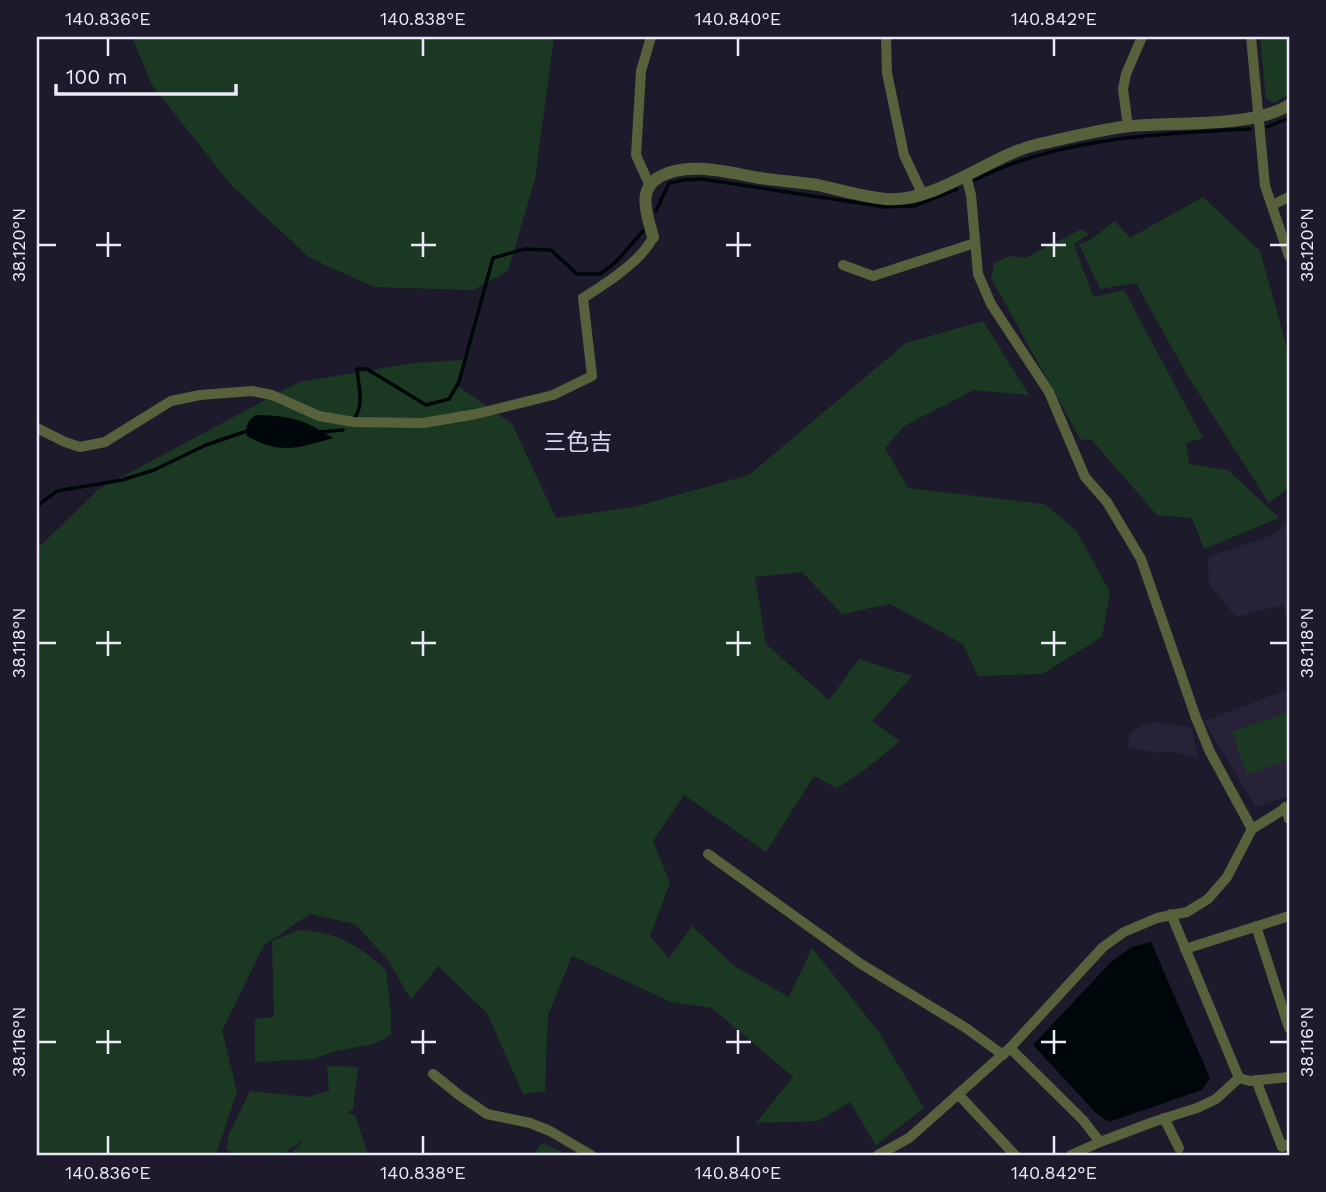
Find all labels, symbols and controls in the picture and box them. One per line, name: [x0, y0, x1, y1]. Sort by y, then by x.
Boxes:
text: 140.836°E: [65, 8, 151, 29]
text: 140.838°E: [380, 8, 466, 29]
text: 140.840°E: [695, 8, 781, 29]
text: 140.842°E: [1011, 8, 1097, 29]
scale bar: [56, 52, 236, 96]
text: 100 m: [66, 64, 128, 89]
text: 38.120°N: [8, 208, 29, 282]
text: 38.120°N: [1296, 208, 1317, 282]
district label: 三色吉: [544, 429, 613, 456]
text: 38.118°N: [8, 608, 29, 678]
text: 38.118°N: [1296, 608, 1317, 678]
text: 38.116°N: [8, 1007, 29, 1077]
text: 38.116°N: [1296, 1007, 1317, 1077]
text: 140.836°E: [65, 1162, 151, 1183]
text: 140.838°E: [380, 1162, 466, 1183]
text: 140.840°E: [695, 1162, 781, 1183]
text: 140.842°E: [1011, 1162, 1097, 1183]

